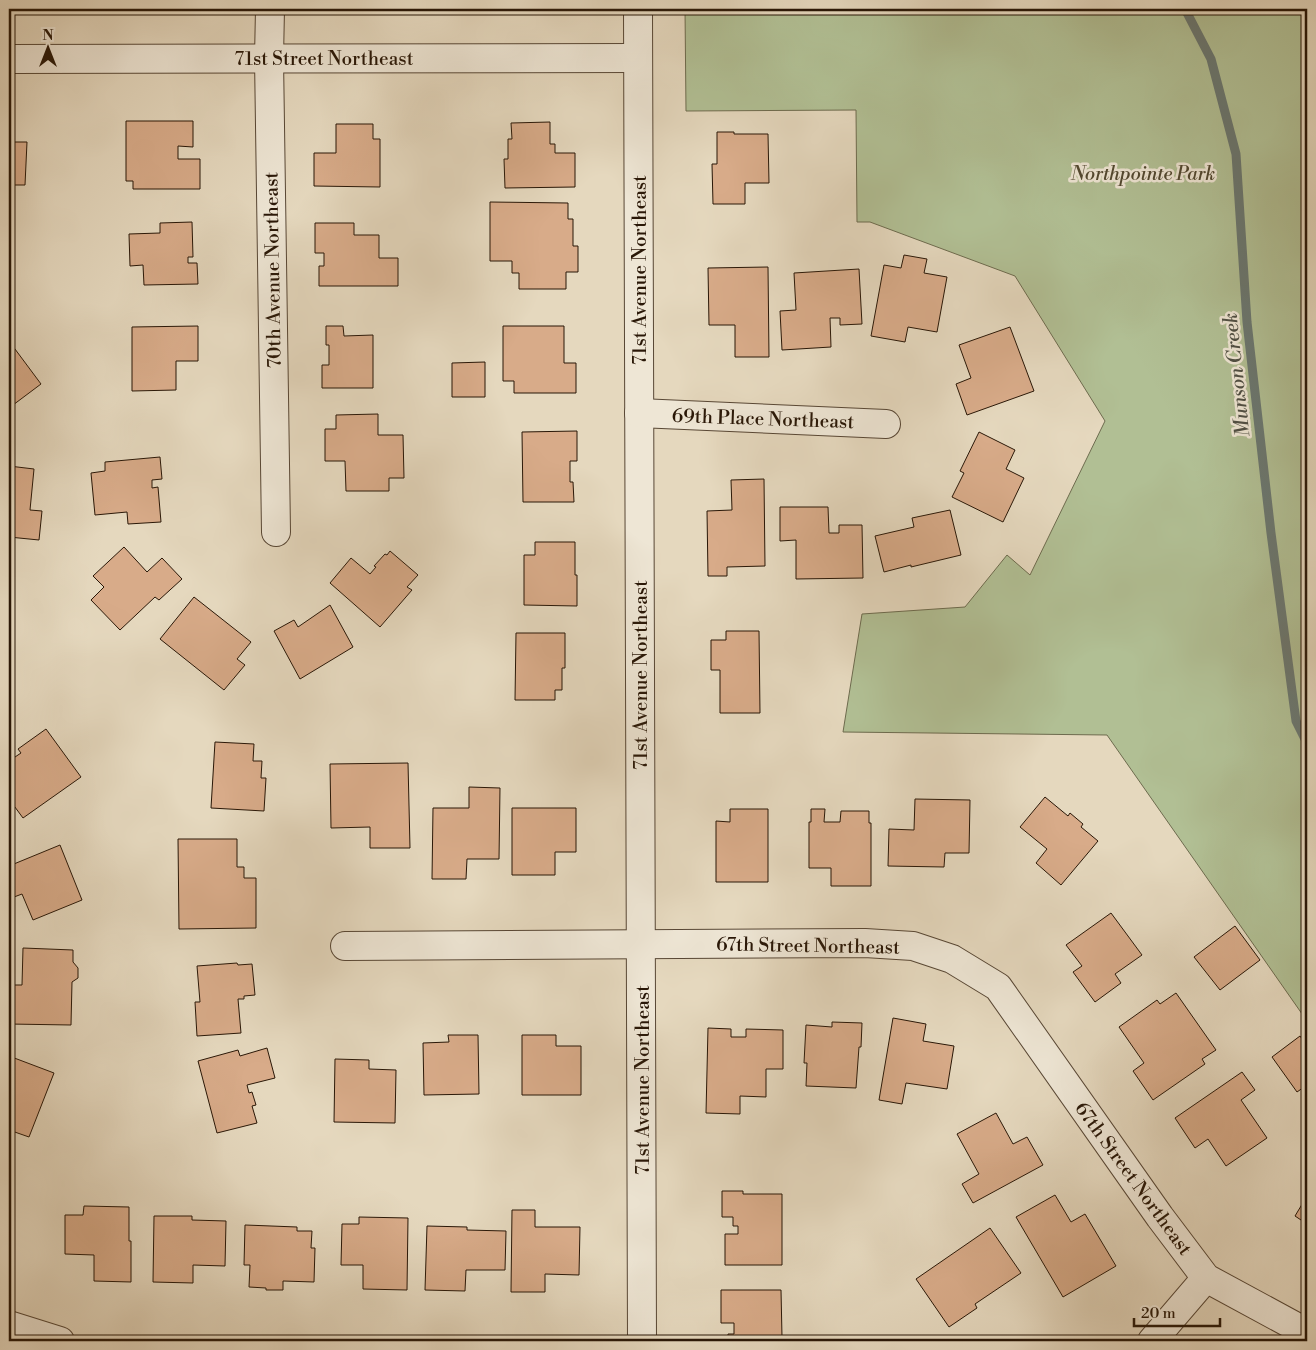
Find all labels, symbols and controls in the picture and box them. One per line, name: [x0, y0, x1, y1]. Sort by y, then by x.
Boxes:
north arrow: [22, 22, 72, 72]
text: N: [42, 27, 54, 45]
street label: 71st Street Northeast: [234, 47, 414, 71]
park label: Northpointe Park: [1070, 162, 1215, 186]
street label: 70th Avenue Northeast: [259, 171, 287, 368]
street label: 71st Avenue Northeast: [628, 175, 652, 365]
water label: Munson Creek: [1219, 312, 1256, 438]
street label: 69th Place Northeast: [671, 404, 855, 434]
street label: 71st Avenue Northeast: [629, 580, 653, 770]
street label: 67th Street Northeast: [716, 932, 900, 960]
street label: 71st Avenue Northeast: [631, 985, 655, 1175]
street label: 67th Street Northeast: [1069, 1097, 1197, 1260]
scale bar: [1134, 1295, 1220, 1327]
text: 20 m: [1141, 1304, 1176, 1323]

